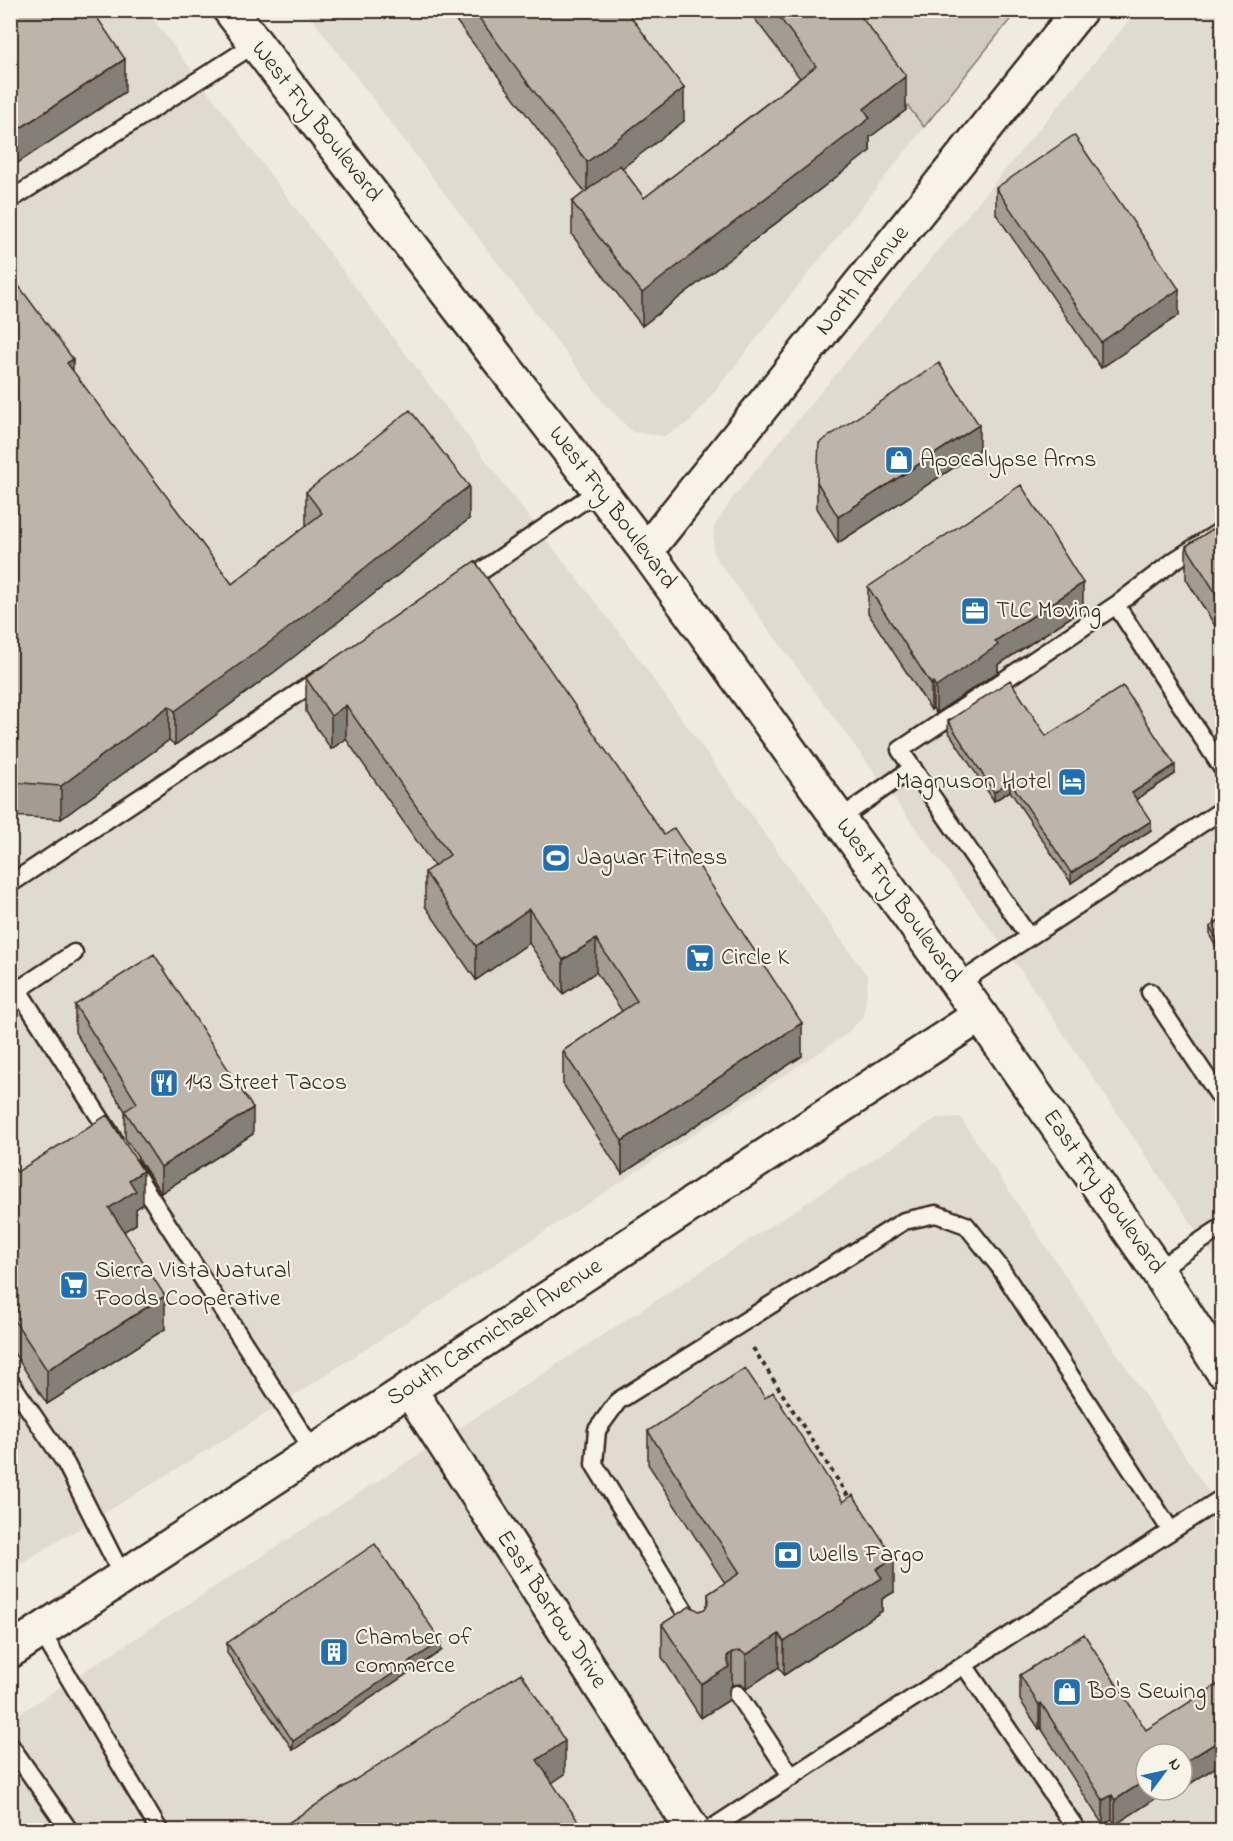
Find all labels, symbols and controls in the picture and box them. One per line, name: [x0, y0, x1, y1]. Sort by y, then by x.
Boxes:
street label: West Fry Boulevard: [241, 34, 391, 211]
street label: North Avenue: [807, 218, 919, 344]
street label: West Fry Boulevard: [538, 419, 685, 598]
place label: Apocalypse Arms: [920, 443, 1096, 479]
shop icon: Apocalypse Arms: [883, 444, 915, 476]
place label: TLC Moving: [996, 594, 1101, 629]
office icon: TLC Moving: [959, 595, 991, 627]
place label: Magnuson Hotel: [895, 765, 1051, 800]
hotel icon: Magnuson Hotel: [1056, 766, 1088, 798]
street label: West Fry Boulevard: [825, 811, 970, 992]
place label: Jaguar Fitness: [577, 841, 727, 876]
sports icon: Jaguar Fitness: [540, 842, 572, 874]
place label: Circle K: [721, 941, 789, 976]
supermarket icon: Circle K: [684, 942, 716, 974]
place label: 143 Street Tacos: [185, 1066, 347, 1101]
restaurant icon: 143 Street Tacos: [148, 1067, 180, 1099]
street label: East Fry Boulevard: [1032, 1102, 1173, 1283]
street label: South Carmichael Avenue: [380, 1250, 610, 1416]
place label: Sierra Vista Natural Foods Cooperative: [94, 1254, 291, 1317]
supermarket icon: Sierra Vista Natural Foods Cooperative: [58, 1269, 90, 1301]
street label: East Bartow Drive: [487, 1524, 616, 1696]
place label: Wells Fargo: [809, 1538, 924, 1573]
bank icon: Wells Fargo: [772, 1539, 804, 1571]
place label: Chamber of commerce: [355, 1621, 473, 1684]
building icon: Chamber of commerce: [318, 1636, 350, 1668]
place label: Bo's Sewing: [1087, 1675, 1206, 1710]
shop icon: Bo's Sewing: [1051, 1676, 1083, 1708]
north arrow: [1134, 1742, 1194, 1802]
text: N: [1162, 1754, 1188, 1776]

